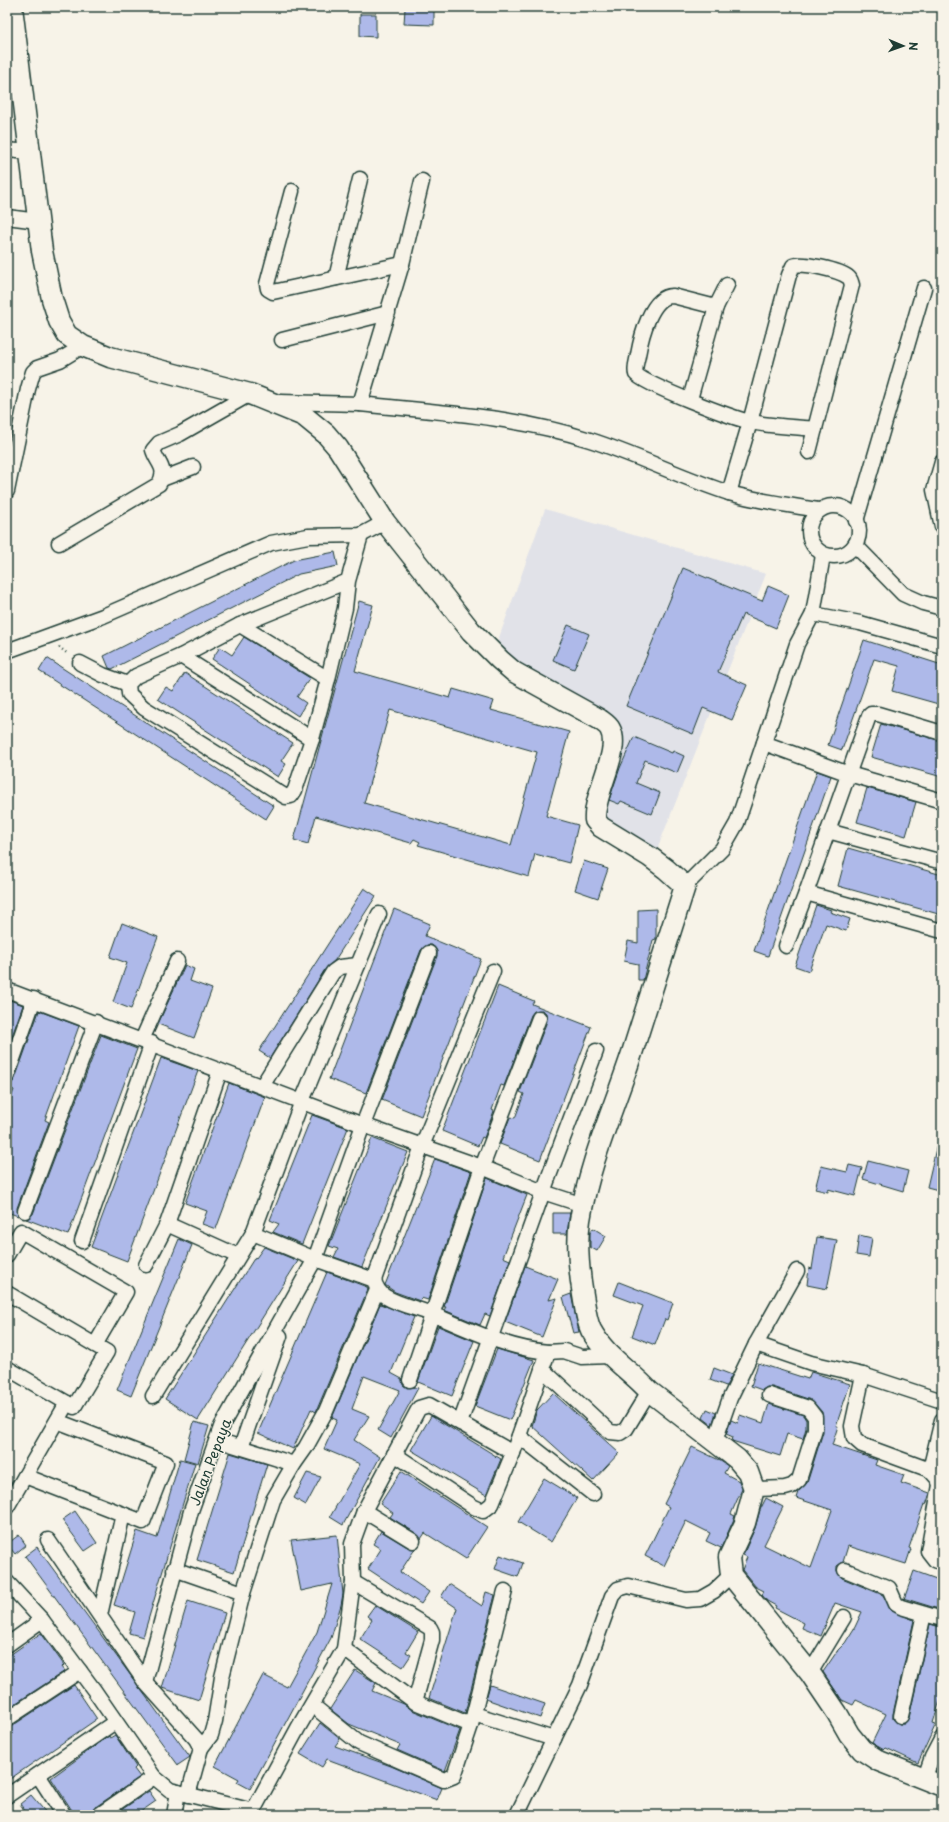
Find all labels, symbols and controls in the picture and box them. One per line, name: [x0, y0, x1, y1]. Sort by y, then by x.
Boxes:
north arrow: [883, 26, 923, 66]
text: N: [905, 42, 922, 51]
street label: Jalan Pepaya: [184, 1415, 236, 1509]

